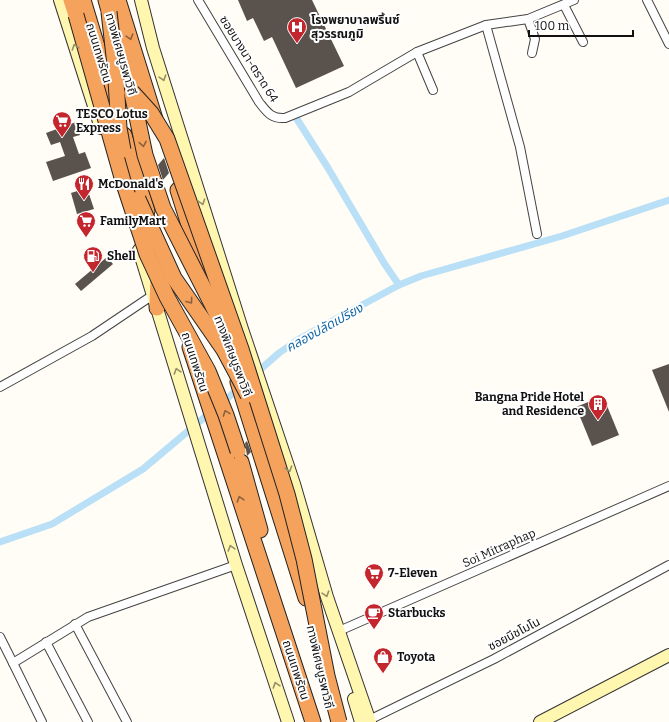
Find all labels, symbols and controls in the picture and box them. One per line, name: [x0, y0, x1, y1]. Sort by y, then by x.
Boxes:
street label: ทางพิเศษบูรพาวิถี: [103, 11, 139, 97]
place label: โรงพยาบาลพริ้นซ์ สุวรรณภูมิ: [311, 12, 400, 42]
scale bar: [529, 12, 633, 38]
street label: ซอยบางนา-ตราด 64: [217, 13, 281, 105]
hospital icon: โรงพยาบาลพริ้นซ์ สุวรรณภูมิ: [286, 16, 308, 44]
text: 100 m: [535, 19, 570, 33]
street label: ถนนเทพรัตน: [83, 21, 115, 85]
one-way arrow: [125, 34, 134, 41]
one-way arrow: [71, 43, 79, 50]
one-way arrow: [158, 74, 167, 81]
place label: TESCO Lotus Express: [76, 107, 148, 135]
supermarket icon: TESCO Lotus Express: [51, 110, 73, 138]
one-way arrow: [138, 141, 146, 147]
restaurant icon: McDonald's: [73, 173, 95, 201]
place label: McDonald's: [98, 177, 164, 191]
one-way arrow: [197, 198, 206, 205]
supermarket icon: FamilyMart: [75, 210, 97, 238]
place label: FamilyMart: [100, 214, 166, 228]
fuel station icon: Shell: [82, 245, 104, 273]
place label: Shell: [107, 249, 136, 263]
one-way arrow: [185, 297, 192, 304]
water label: คลองปลัดเปรียง: [283, 300, 366, 355]
street label: ทางพิเศษบูรพาวิถี: [211, 314, 255, 398]
street label: ถนนเทพรัตน: [179, 330, 211, 394]
one-way arrow: [173, 368, 182, 375]
place label: Bangna Pride Hotel and Residence: [475, 390, 584, 418]
building icon: Bangna Pride Hotel and Residence: [587, 393, 609, 421]
one-way arrow: [222, 410, 230, 417]
one-way arrow: [284, 465, 293, 472]
one-way arrow: [236, 495, 245, 502]
street label: Soi Mitraphap: [460, 526, 538, 570]
one-way arrow: [227, 545, 236, 552]
supermarket icon: 7-Eleven: [363, 562, 385, 590]
place label: 7-Eleven: [388, 566, 438, 580]
one-way arrow: [321, 590, 330, 597]
cafe icon: Starbucks: [363, 602, 385, 630]
place label: Starbucks: [388, 606, 446, 620]
street label: ซอยนีชโมโน: [486, 615, 542, 653]
street label: ทางพิเศษบูรพาวิถี: [304, 624, 336, 710]
street label: ถนนเทพรัตน: [280, 638, 312, 702]
shop icon: Toyota: [372, 646, 394, 674]
place label: Toyota: [397, 650, 436, 664]
one-way arrow: [272, 682, 281, 689]

